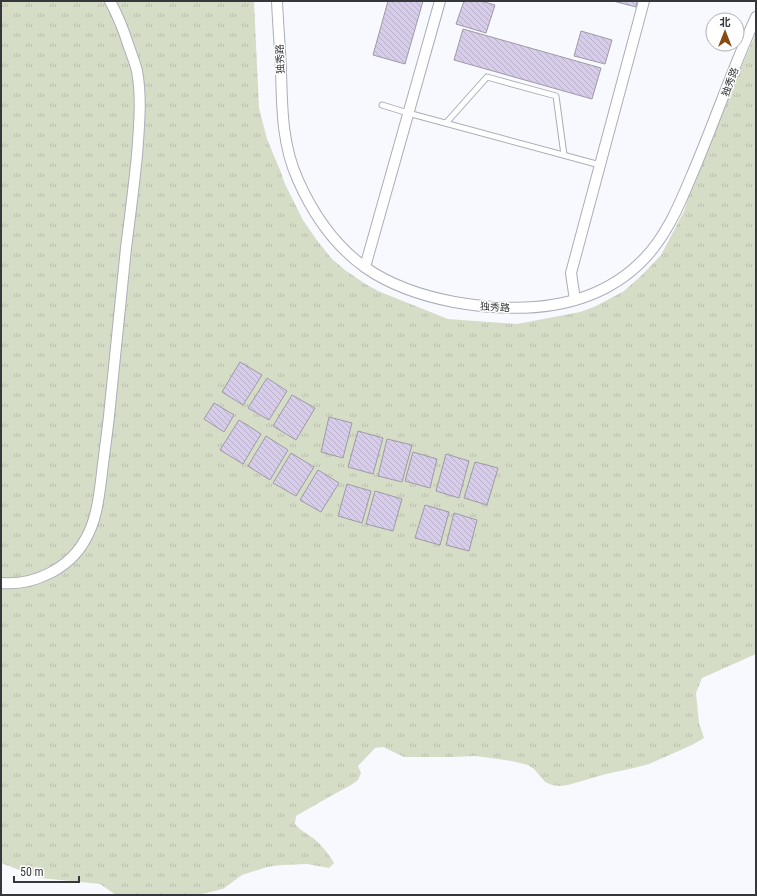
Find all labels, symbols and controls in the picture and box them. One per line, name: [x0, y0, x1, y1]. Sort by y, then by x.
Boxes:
north arrow: [705, 12, 745, 52]
text: 北: [720, 16, 731, 29]
street label: 独秀路: [274, 44, 286, 74]
street label: 独秀路: [719, 66, 741, 98]
street label: 独秀路: [480, 300, 510, 314]
scale bar: [14, 858, 79, 884]
text: 50 m: [20, 865, 44, 879]

